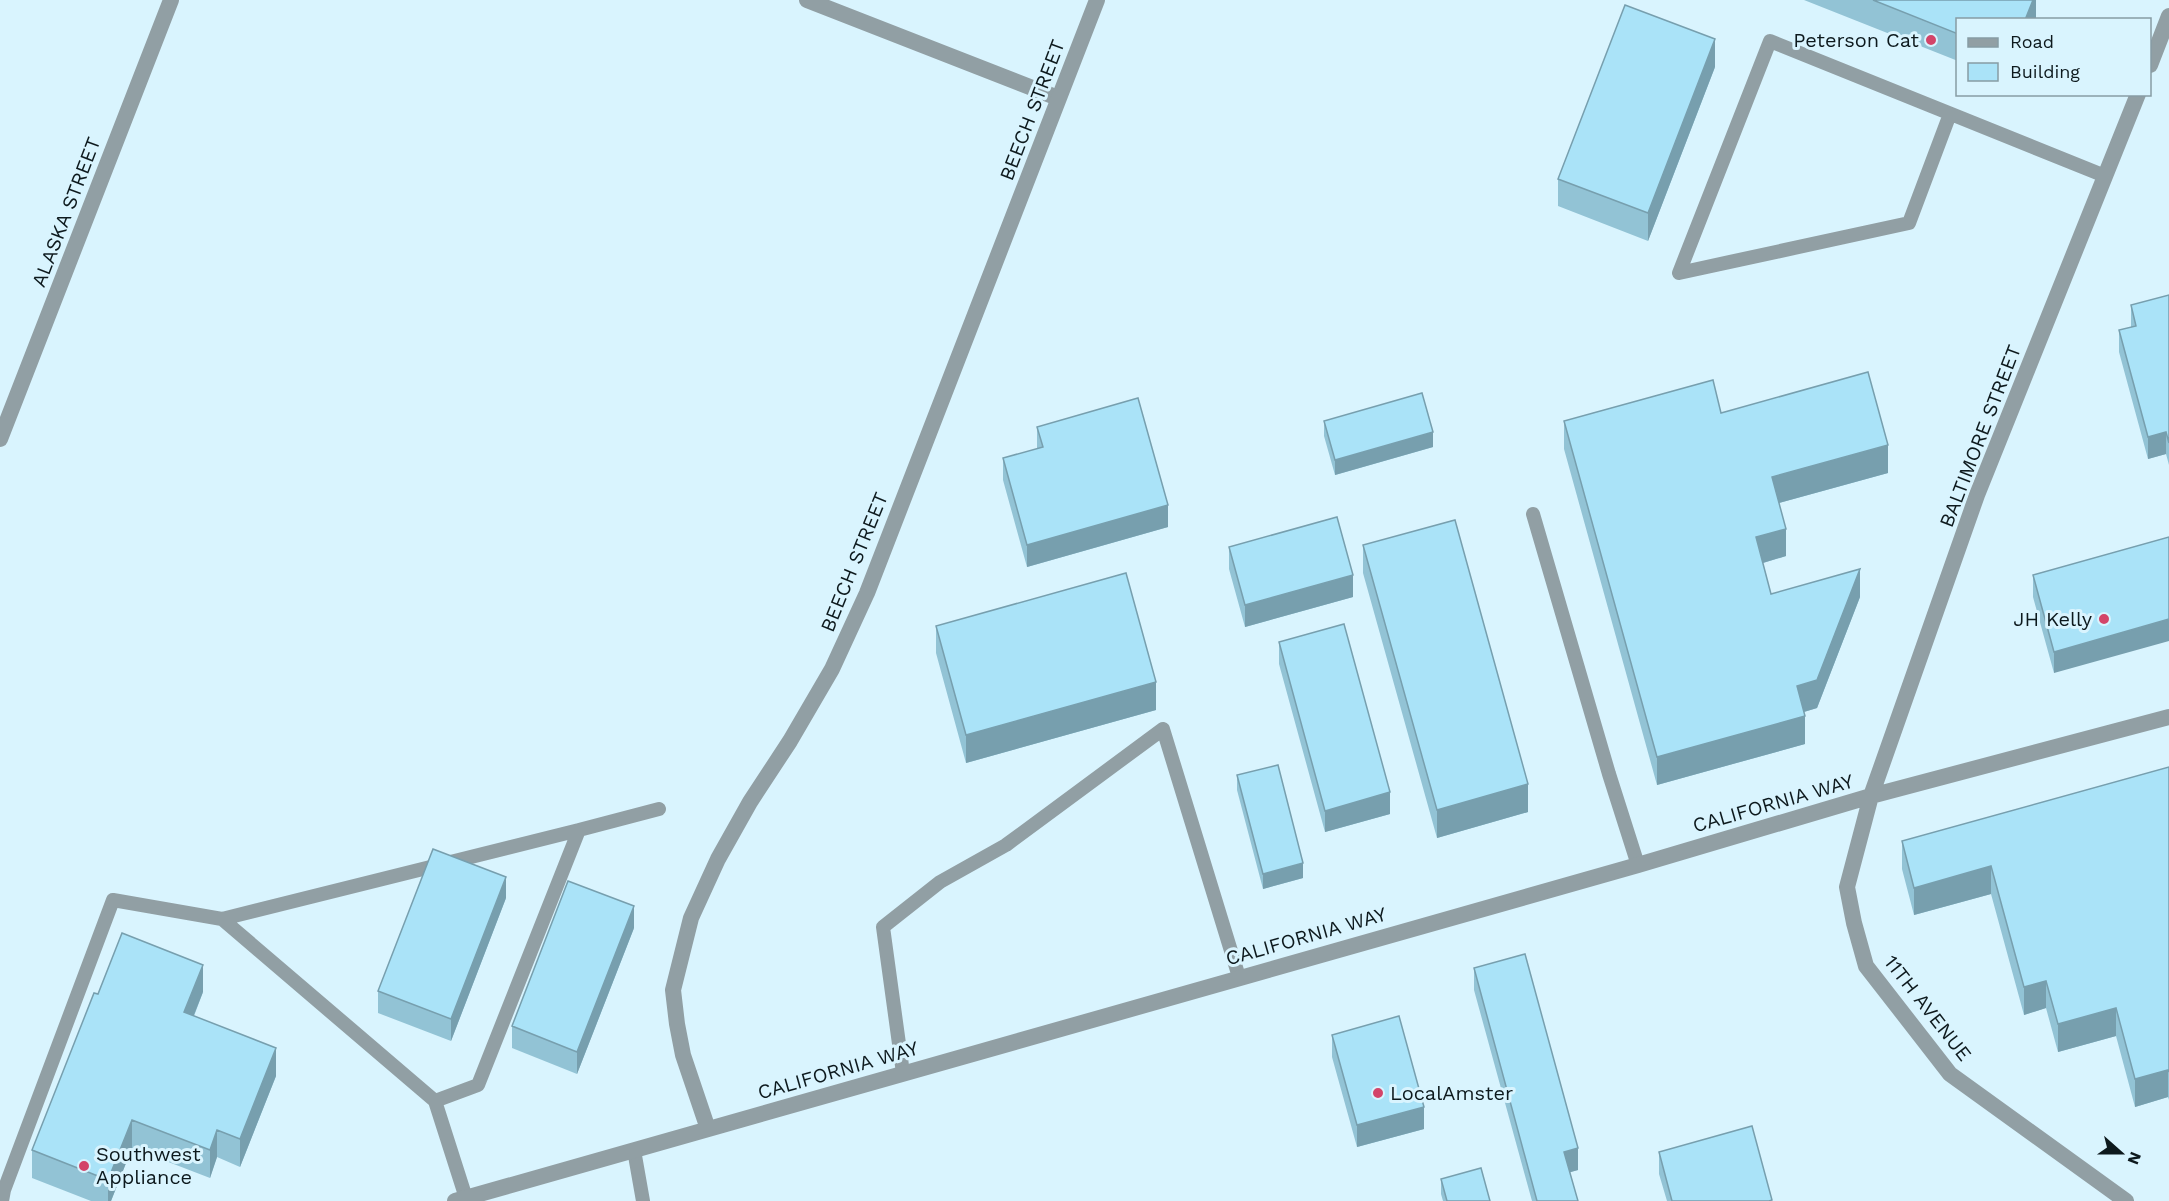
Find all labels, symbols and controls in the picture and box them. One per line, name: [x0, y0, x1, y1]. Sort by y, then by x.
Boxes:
legend: [1956, 18, 2151, 96]
place label: Peterson Cat: [1793, 28, 1920, 52]
text: Road: [2010, 31, 2054, 52]
marker: Peterson Cat: [1924, 33, 1938, 47]
street label: BEECH STREET: [994, 36, 1070, 184]
text: Building: [2010, 61, 2080, 82]
street label: ALASKA STREET: [26, 134, 106, 290]
street label: BALTIMORE STREET: [1934, 341, 2026, 531]
street label: BEECH STREET: [815, 489, 893, 635]
place label: JH Kelly: [2013, 607, 2093, 631]
marker: JH Kelly: [2097, 612, 2111, 626]
street label: CALIFORNIA WAY: [1690, 768, 1857, 837]
street label: CALIFORNIA WAY: [1223, 901, 1390, 970]
street label: 11TH AVENUE: [1879, 950, 1977, 1066]
street label: CALIFORNIA WAY: [755, 1035, 922, 1104]
place label: LocalAmster: [1390, 1081, 1513, 1105]
marker: LocalAmster: [1371, 1086, 1385, 1100]
north arrow: [2091, 1123, 2151, 1183]
place label: Southwest Appliance: [96, 1142, 201, 1189]
text: N: [2124, 1149, 2146, 1167]
marker: Southwest Appliance: [77, 1159, 91, 1173]

